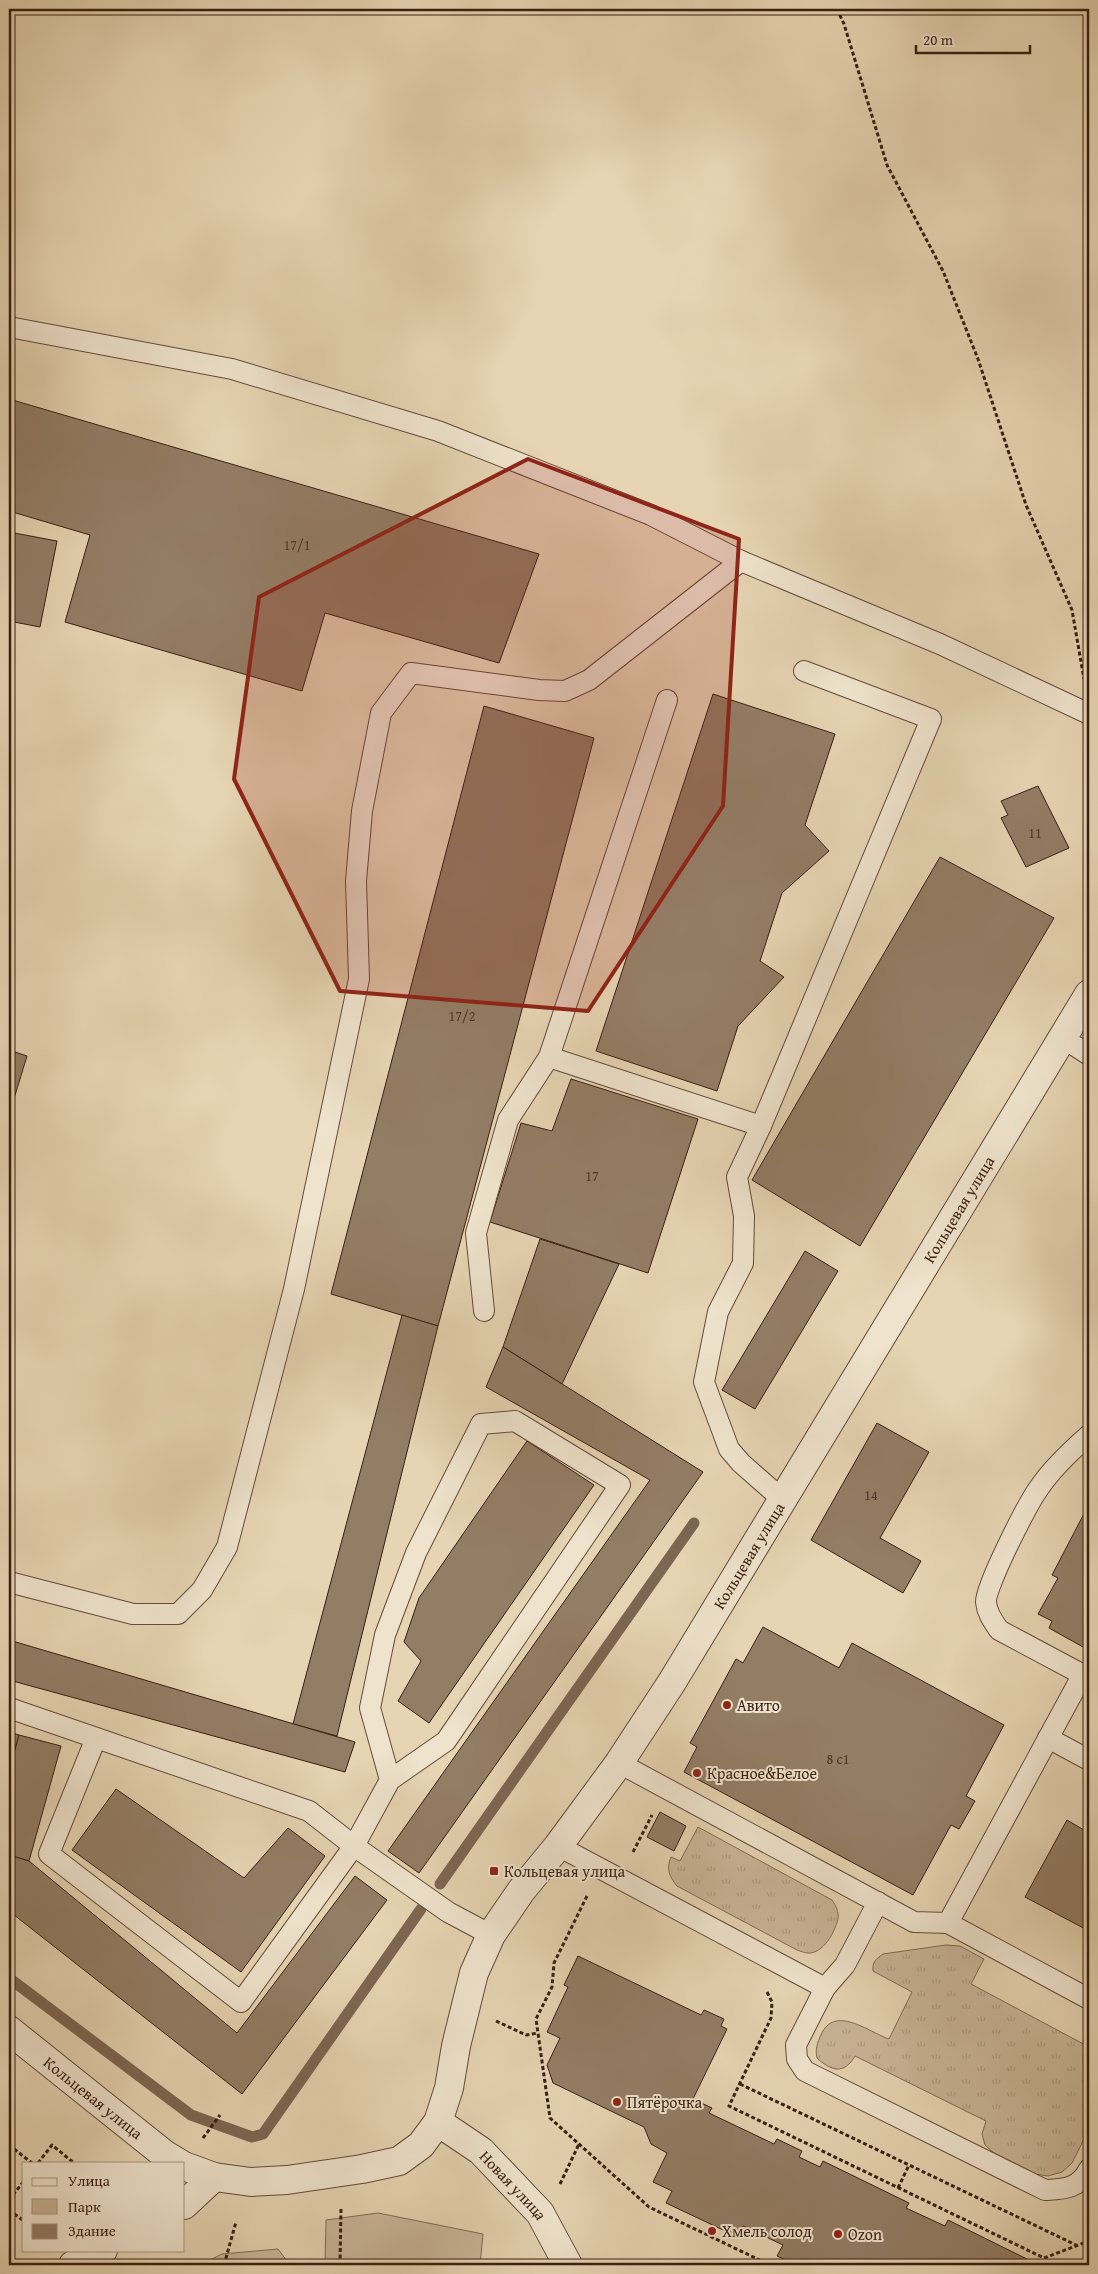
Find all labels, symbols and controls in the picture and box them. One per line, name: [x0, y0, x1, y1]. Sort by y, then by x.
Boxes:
scale bar: [916, 22, 1029, 54]
text: 20 m: [923, 29, 954, 50]
house number: 17/1: [284, 535, 310, 555]
house number: 11: [1028, 823, 1042, 843]
house number: 17/2: [449, 1006, 475, 1026]
street label: Кольцевая улица: [917, 1151, 1000, 1267]
house number: 17: [585, 1166, 599, 1186]
house number: 14: [864, 1485, 878, 1505]
street label: Кольцевая улица: [707, 1497, 790, 1614]
place label: Авито: [737, 1693, 780, 1717]
marker: Авито: [721, 1699, 733, 1711]
house number: 8 с1: [827, 1749, 849, 1769]
place label: Красное&Белое: [707, 1761, 817, 1785]
marker: Красное&Белое: [691, 1767, 703, 1779]
place label: Кольцевая улица: [504, 1859, 626, 1883]
marker: Кольцевая улица: [488, 1865, 500, 1877]
street label: Кольцевая улица: [38, 2050, 148, 2145]
place label: Пятёрочка: [627, 2090, 702, 2114]
marker: Пятёрочка: [611, 2096, 623, 2108]
street label: Новая улица: [474, 2145, 554, 2224]
legend: [22, 2162, 185, 2252]
text: Улица: [68, 2170, 111, 2191]
text: Парк: [68, 2196, 101, 2217]
place label: Хмель солод: [722, 2219, 812, 2243]
text: Здание: [68, 2220, 116, 2241]
place label: Ozon: [848, 2222, 882, 2246]
marker: Хмель солод: [706, 2225, 718, 2237]
marker: Ozon: [832, 2228, 844, 2240]

